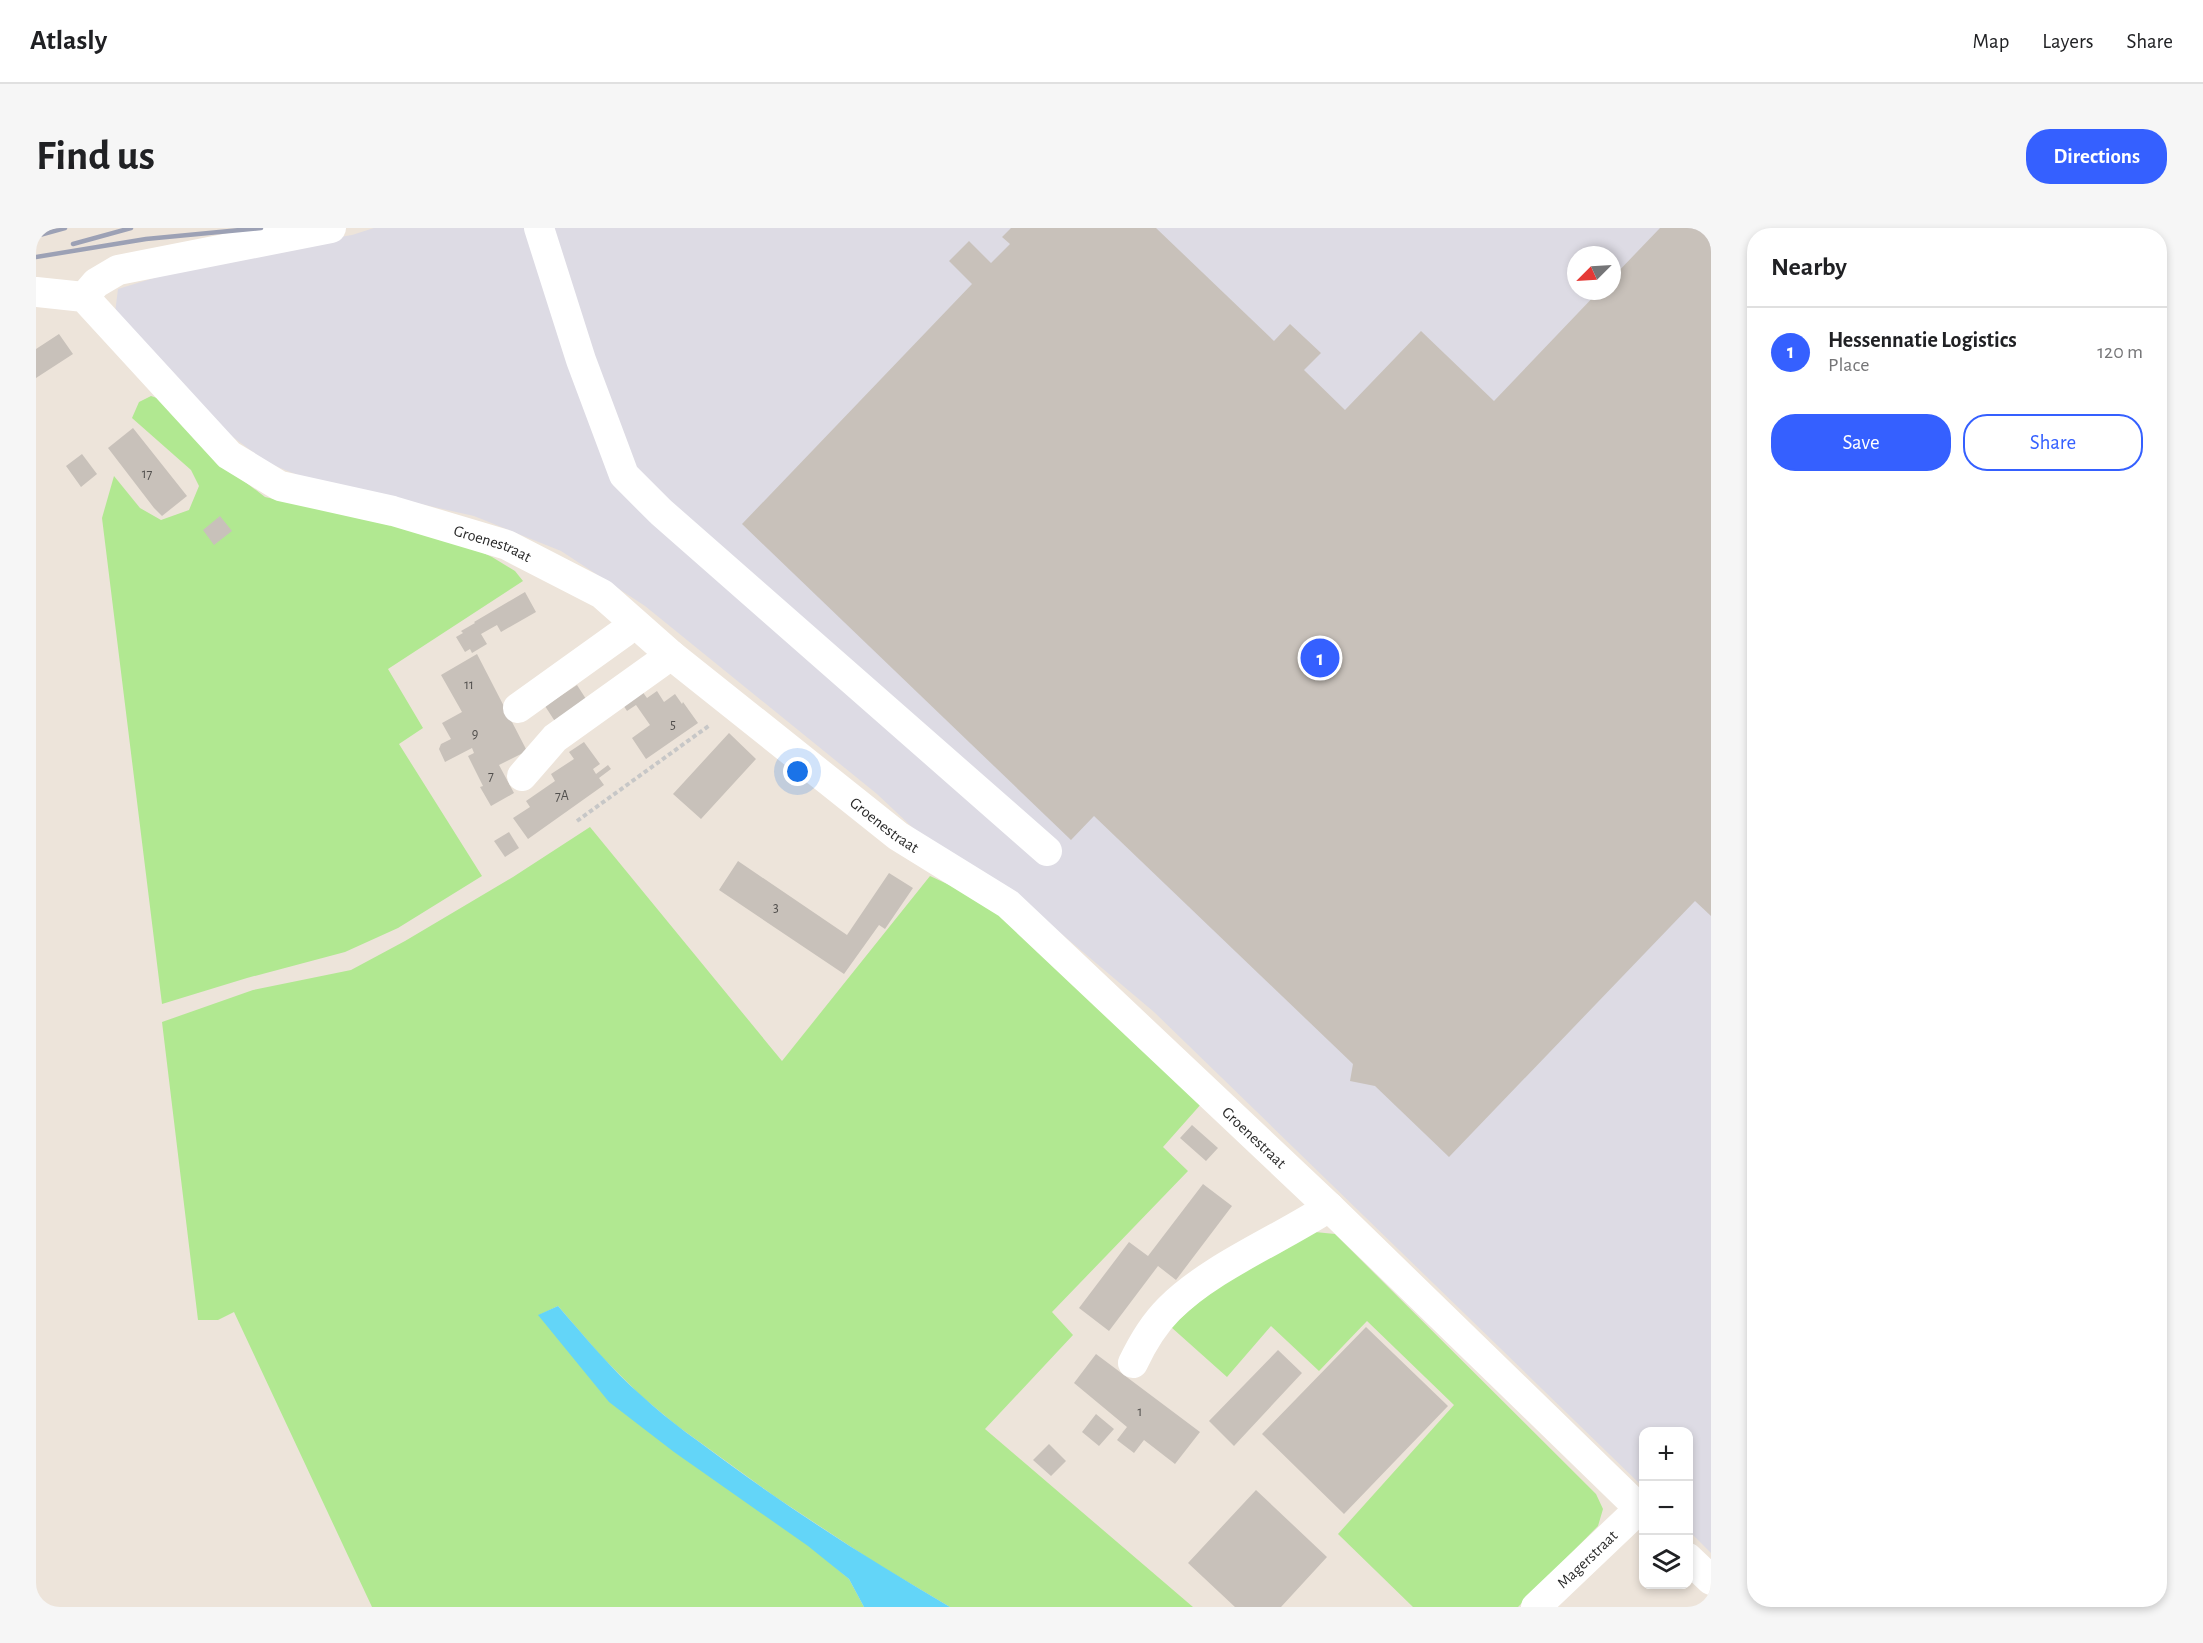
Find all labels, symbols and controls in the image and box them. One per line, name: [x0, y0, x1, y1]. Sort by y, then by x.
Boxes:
text: Atlasly: [30, 27, 107, 55]
text: Map: [1973, 31, 2009, 52]
text: Layers: [2042, 31, 2093, 52]
text: Share: [2126, 31, 2173, 52]
button: Directions: [2026, 129, 2167, 184]
text: Find us: [36, 135, 155, 177]
north arrow: [1567, 246, 1621, 300]
text: Nearby: [1771, 254, 1847, 280]
text: Hessennatie Logistics: [1828, 329, 2017, 351]
text: 1: [1787, 342, 1794, 362]
text: 120 m: [2097, 342, 2143, 362]
text: Place: [1828, 355, 1869, 375]
button: Save: [1771, 414, 1951, 471]
button: Share: [1963, 414, 2143, 471]
house number: 17: [142, 467, 152, 481]
street label: Groenestraat: [452, 523, 534, 565]
pin: 1: [1300, 636, 1340, 680]
house number: 11: [464, 678, 474, 692]
house number: 5: [670, 718, 676, 732]
house number: 9: [472, 727, 478, 741]
your location: [783, 757, 812, 786]
house number: 7: [488, 769, 494, 783]
house number: 7A: [555, 789, 569, 803]
street label: Groenestraat: [847, 794, 921, 856]
house number: 3: [773, 901, 779, 915]
street label: Groenestraat: [1219, 1104, 1289, 1171]
house number: 1: [1138, 1405, 1142, 1419]
map controls: [1639, 1427, 1693, 1589]
button: +: [1639, 1427, 1693, 1481]
button: −: [1639, 1481, 1693, 1535]
street label: Magerstraat: [1554, 1527, 1621, 1592]
button: layers: [1639, 1535, 1693, 1589]

